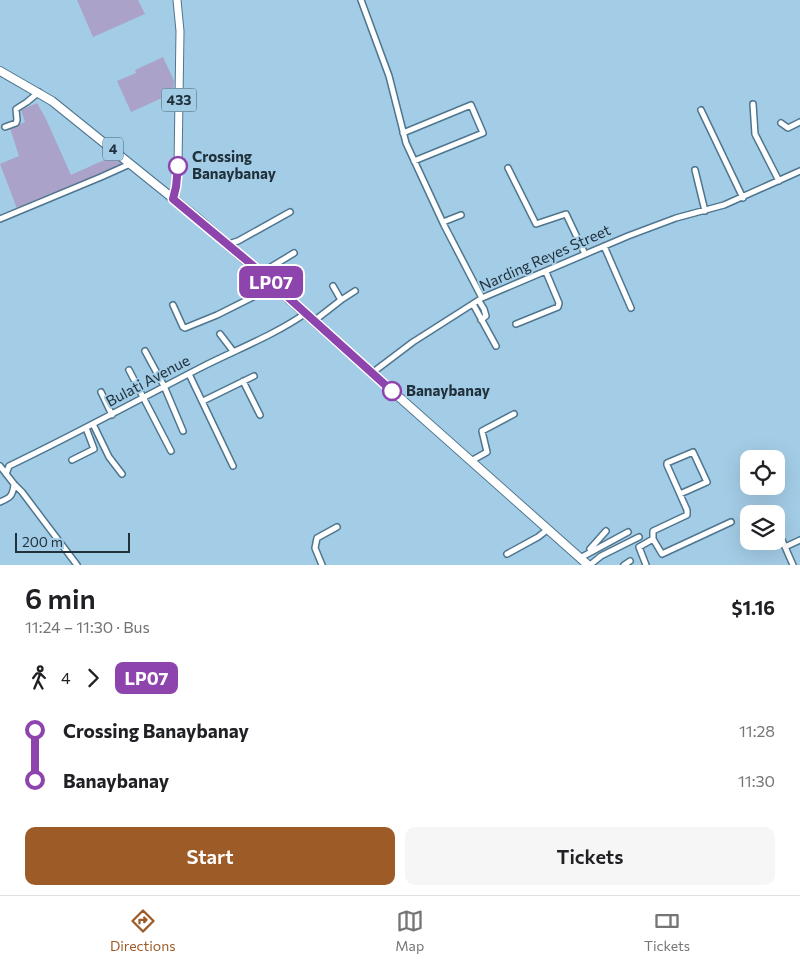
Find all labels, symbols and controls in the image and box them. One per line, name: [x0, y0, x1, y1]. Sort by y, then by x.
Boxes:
road number: 433: [162, 88, 196, 112]
road number: 4: [103, 138, 123, 160]
place label: Crossing Banaybanay: [192, 147, 277, 182]
marker: Crossing Banaybanay: [168, 156, 188, 176]
street label: Narding Reyes Street: [476, 220, 613, 294]
line badge: LP07: [236, 266, 306, 298]
text: LP07: [249, 271, 293, 293]
street label: Bulati Avenue: [102, 350, 193, 410]
marker: Banaybanay: [382, 381, 402, 401]
place label: Banaybanay: [406, 381, 491, 399]
map controls: [740, 450, 785, 550]
button: locate: [740, 450, 785, 495]
button: layers: [740, 505, 785, 550]
scale bar: [15, 530, 130, 553]
text: 200 m: [22, 533, 63, 550]
text: 6 min: [25, 581, 96, 615]
text: $1.16: [732, 596, 775, 619]
text: 11:24 – 11:30 · Bus: [25, 617, 150, 636]
icon: walk: [25, 664, 53, 692]
icon: forward: [79, 664, 107, 692]
text: LP07: [125, 667, 168, 689]
text: 4: [61, 668, 71, 687]
text: Crossing Banaybanay: [63, 719, 249, 742]
text: 11:28: [739, 721, 775, 740]
text: Banaybanay: [63, 769, 169, 792]
text: 11:30: [738, 771, 775, 790]
button: Start: [25, 827, 395, 885]
button: Tickets: [405, 827, 775, 885]
tab: Directions: [110, 907, 176, 954]
tab: Map: [395, 907, 424, 954]
tab: Tickets: [644, 907, 690, 954]

